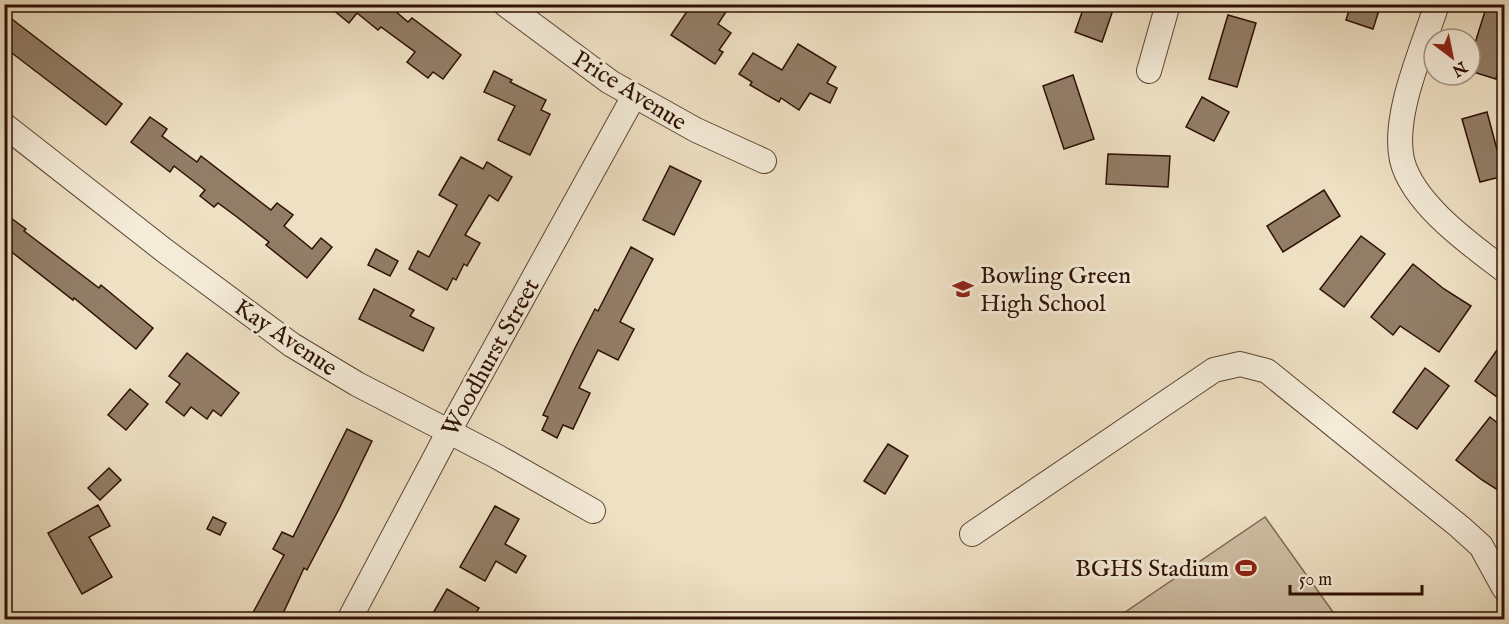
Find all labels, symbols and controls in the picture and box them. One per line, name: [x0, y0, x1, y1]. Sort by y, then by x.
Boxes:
north arrow: [1422, 27, 1482, 87]
street label: Price Avenue: [566, 44, 692, 139]
text: N: [1448, 55, 1471, 80]
place label: Bowling Green High School: [980, 261, 1131, 320]
street label: Woodhurst Street: [435, 273, 547, 442]
school or university icon: Bowling Green High School: [951, 277, 975, 301]
street label: Kay Avenue: [228, 292, 343, 384]
place label: BGHS Stadium: [1075, 554, 1229, 585]
sports icon: BGHS Stadium: [1234, 556, 1258, 580]
scale bar: [1290, 558, 1422, 596]
text: 50 m: [1299, 569, 1332, 592]

